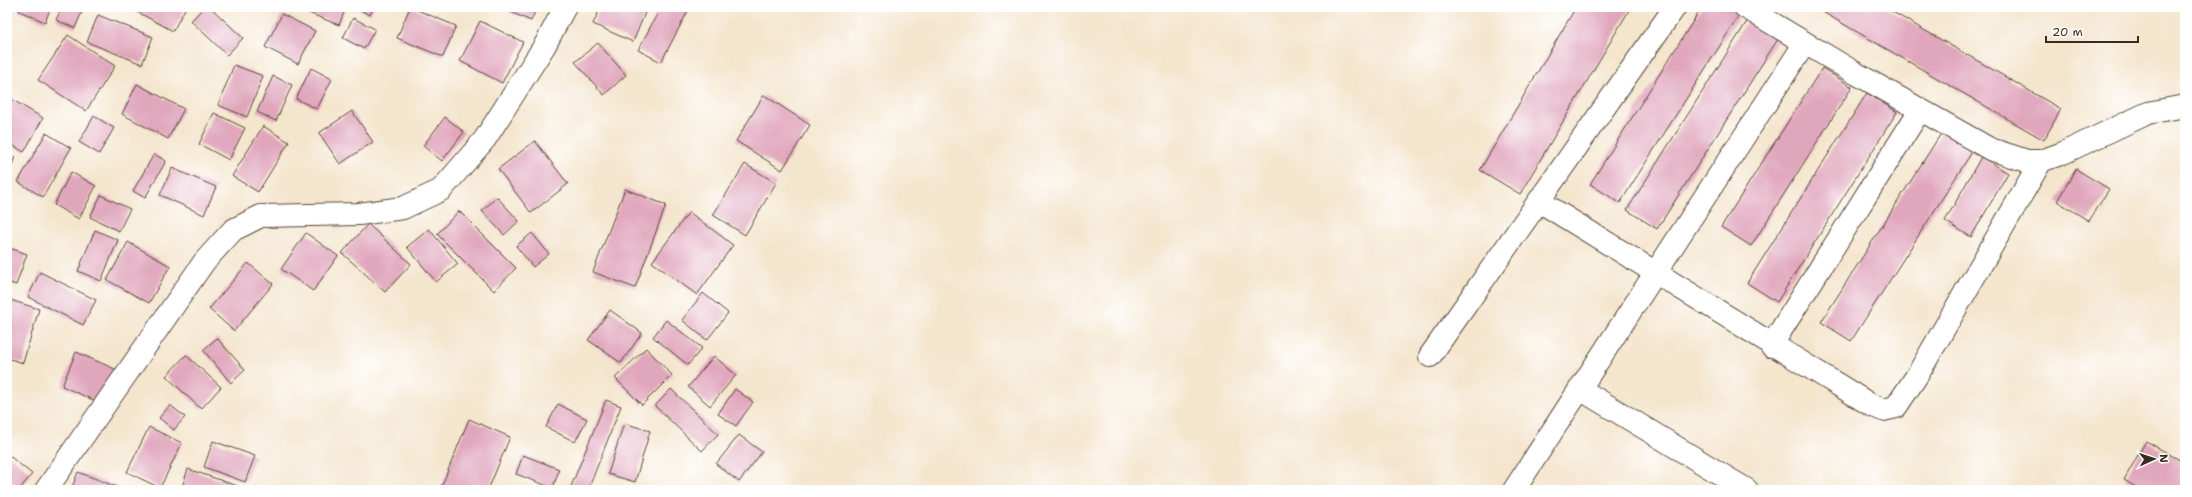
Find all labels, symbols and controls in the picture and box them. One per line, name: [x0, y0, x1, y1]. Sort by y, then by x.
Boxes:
scale bar: [2046, 18, 2138, 44]
text: 20 m: [2052, 24, 2083, 40]
north arrow: [2134, 439, 2174, 479]
text: N: [2156, 454, 2171, 464]

